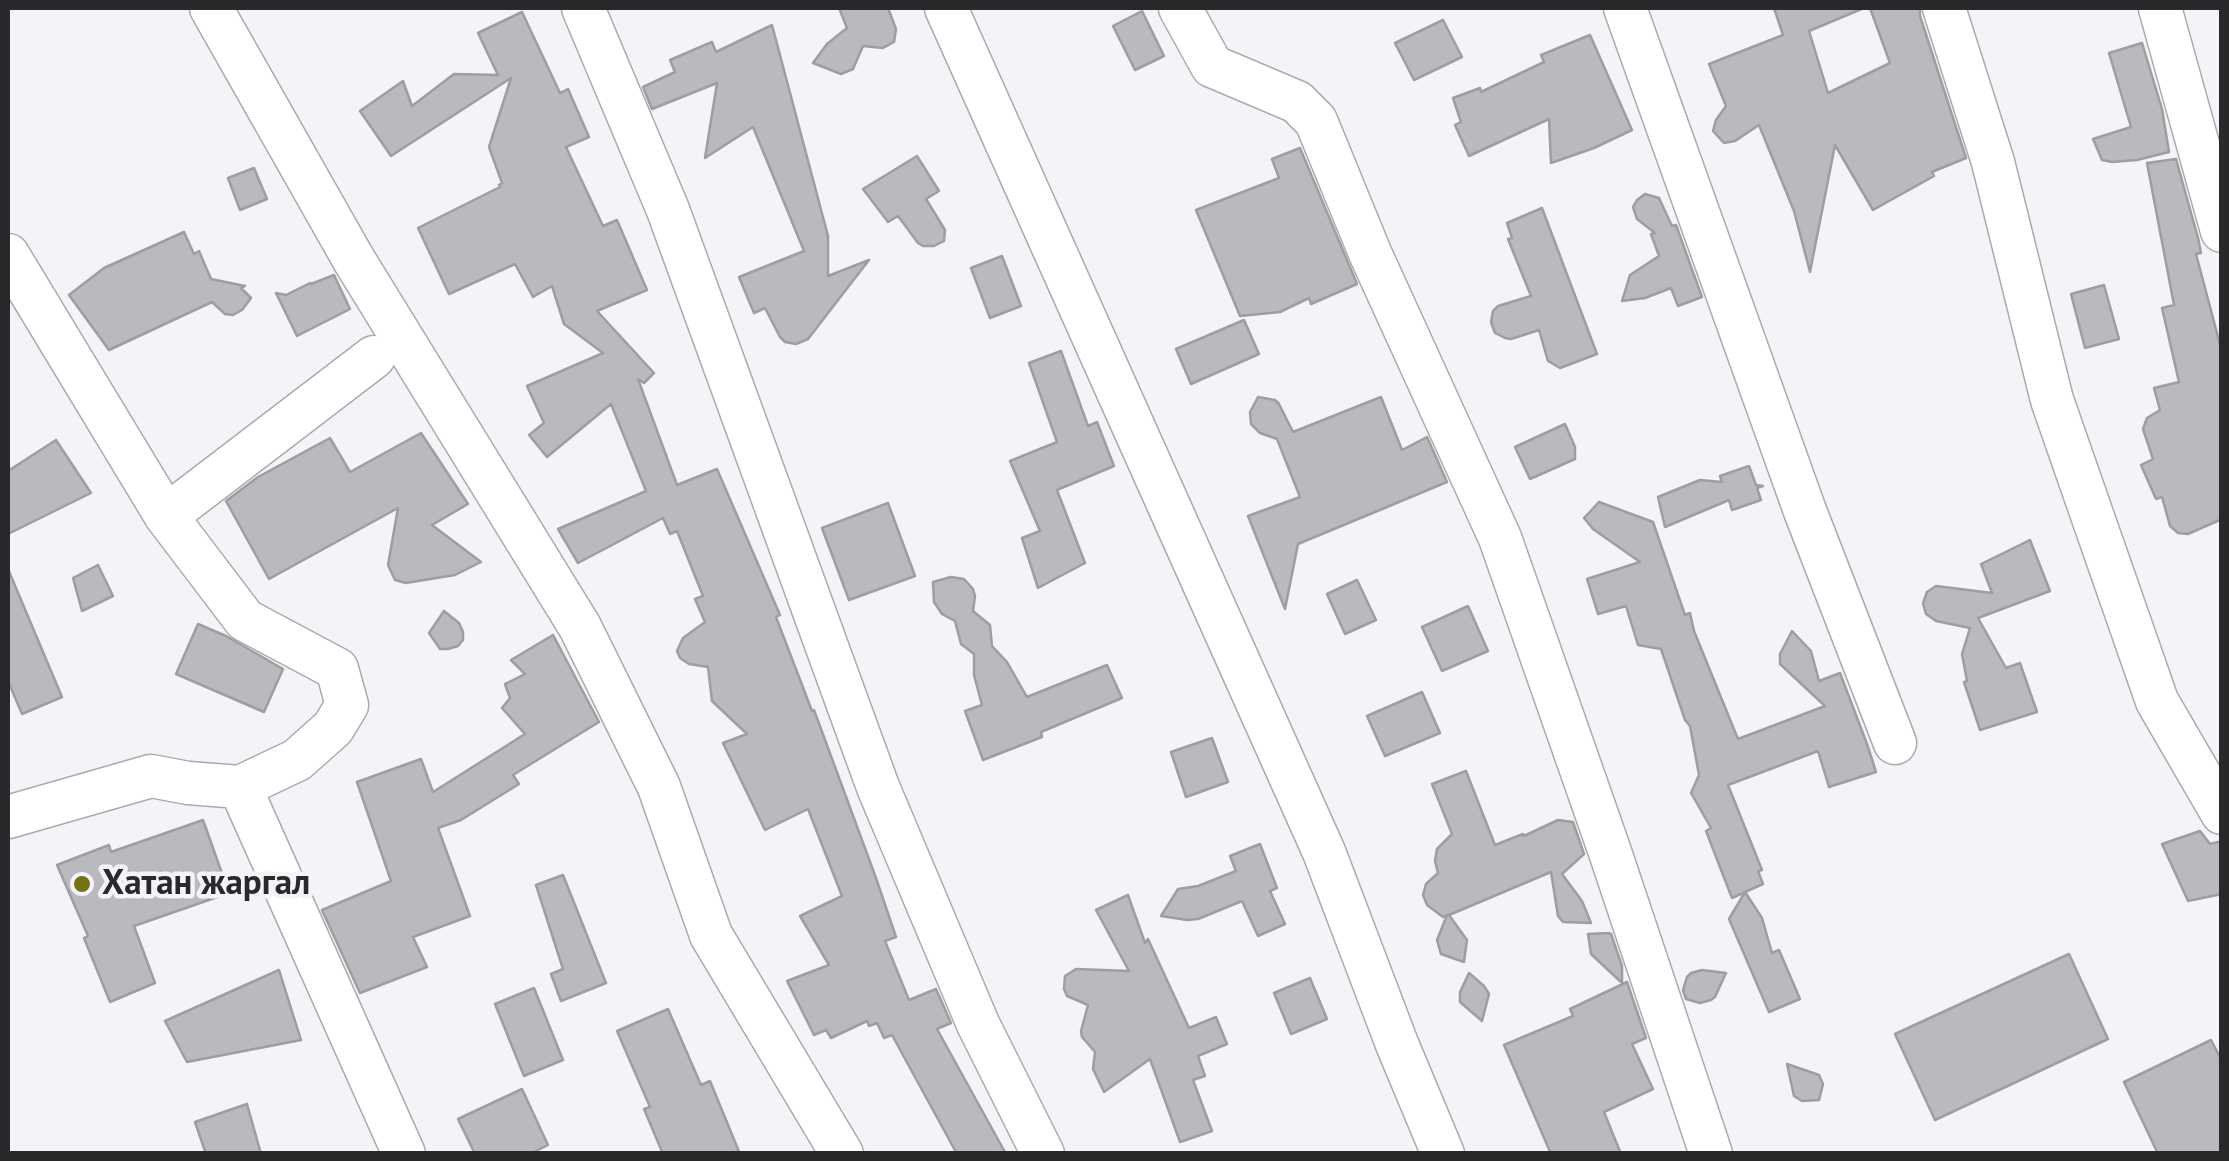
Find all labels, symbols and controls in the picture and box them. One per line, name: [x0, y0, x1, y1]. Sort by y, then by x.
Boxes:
place label: Хатан жаргал: [102, 863, 310, 905]
marker: Хатан жаргал: [71, 873, 93, 895]

